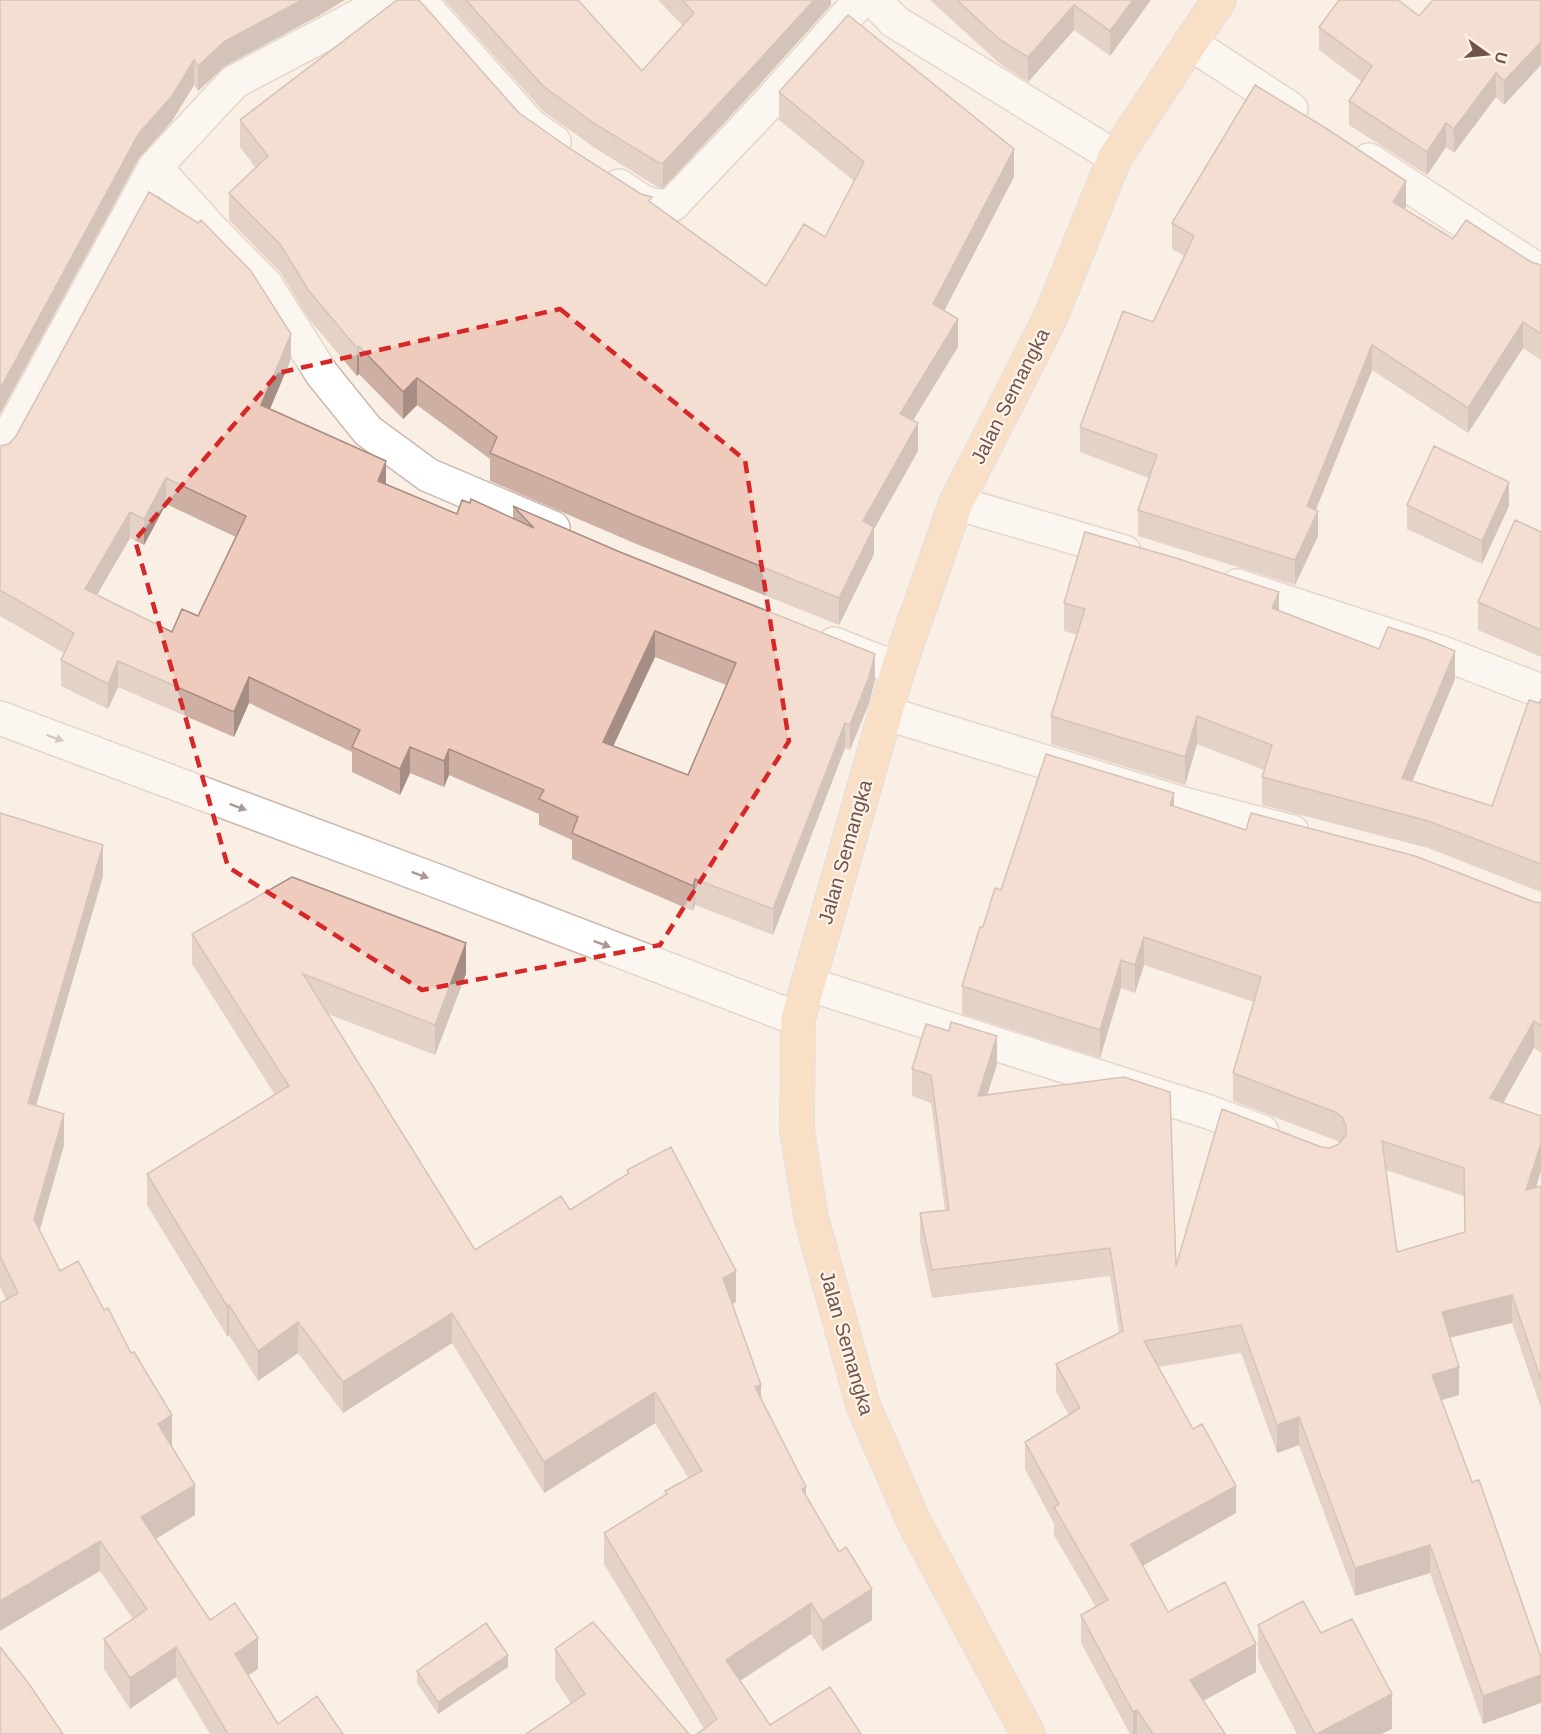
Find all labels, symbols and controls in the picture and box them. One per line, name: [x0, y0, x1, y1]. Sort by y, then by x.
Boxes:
north arrow: [1457, 24, 1517, 84]
text: U: [1491, 50, 1511, 66]
street label: Jalan Semangka: [966, 324, 1054, 467]
one-way arrow: [46, 734, 64, 744]
street label: Jalan Semangka: [814, 777, 876, 927]
one-way arrow: [229, 802, 247, 812]
one-way arrow: [411, 870, 429, 880]
one-way arrow: [594, 939, 612, 949]
street label: Jalan Semangka: [816, 1268, 878, 1418]

